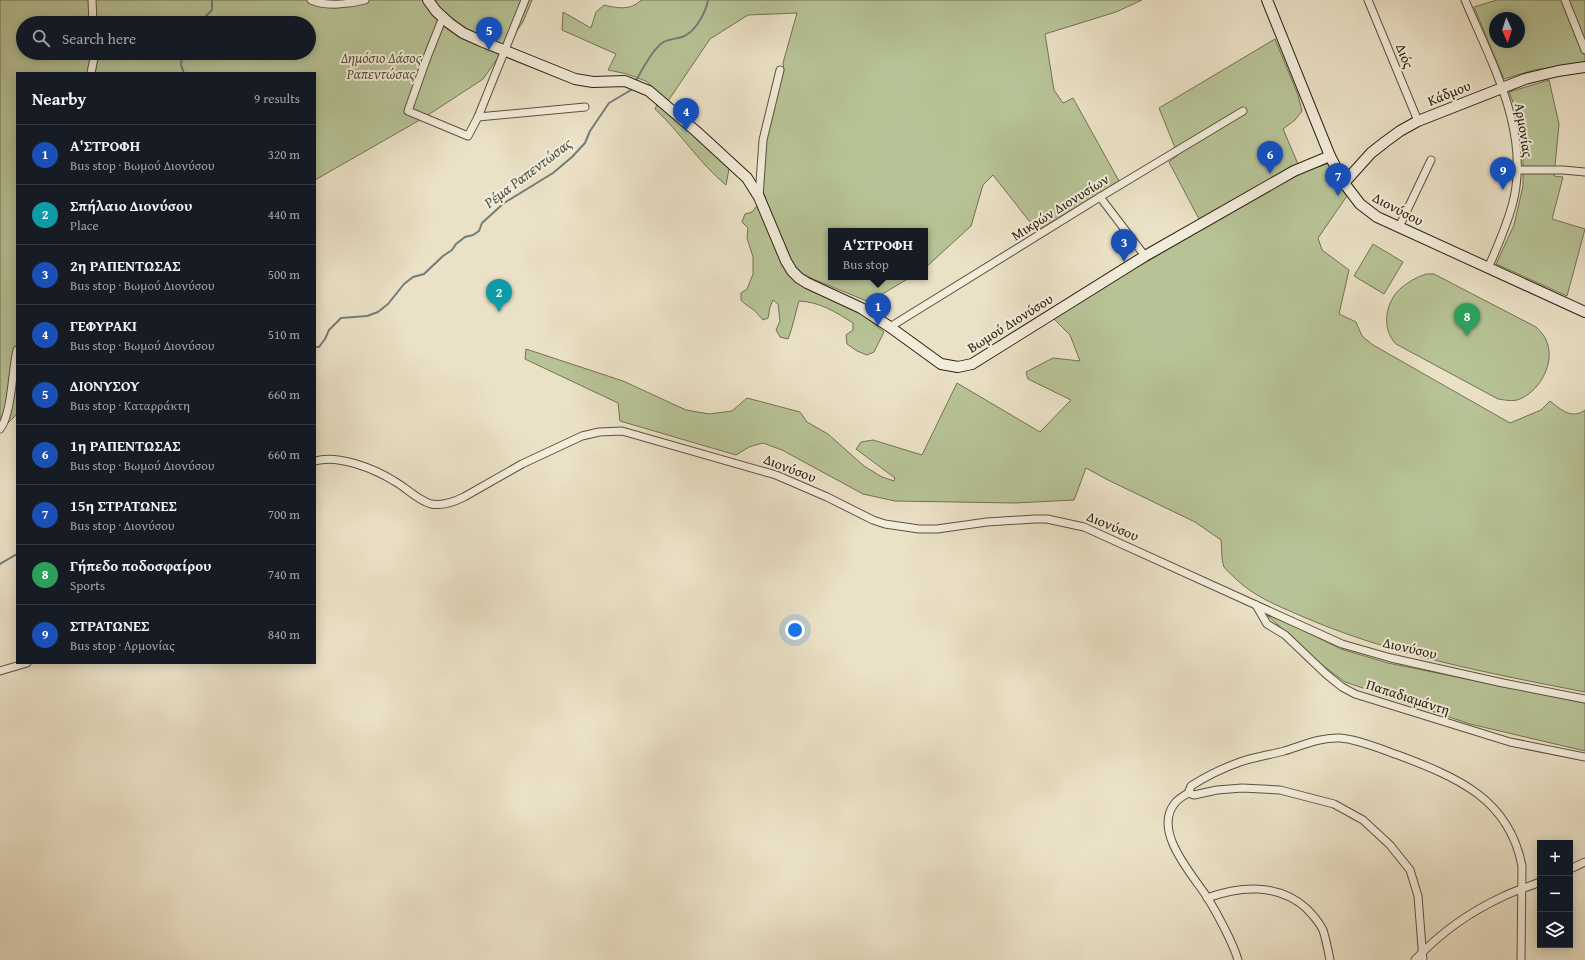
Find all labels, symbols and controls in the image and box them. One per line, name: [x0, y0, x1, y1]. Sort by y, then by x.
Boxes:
north arrow: [1489, 12, 1525, 48]
search box: [16, 16, 316, 60]
pin: 5: [476, 17, 502, 50]
icon: search: [30, 27, 52, 49]
text: Search here: [62, 28, 136, 49]
street label: Διός: [1391, 41, 1419, 71]
park label: Δημόσιο Δάσος Ραπεντώσας: [341, 48, 422, 84]
street label: Κάδμου: [1424, 75, 1474, 111]
text: Nearby: [32, 86, 86, 111]
text: 9 results: [254, 89, 300, 108]
pin: 4: [673, 98, 699, 131]
street label: Αρμονίας: [1510, 101, 1538, 159]
water label: Ρέμα Ραπεντώσας: [479, 132, 577, 213]
text: Α'ΣΤΡΟΦΗ: [70, 135, 140, 156]
pin: 6: [1257, 141, 1283, 174]
text: 1: [42, 145, 48, 164]
text: 320 m: [268, 145, 300, 164]
text: Bus stop · Βωμού Διονύσου: [70, 156, 215, 175]
pin: 9: [1490, 157, 1516, 190]
pin: 7: [1325, 163, 1351, 196]
street label: Μικρών Διονυσίων: [1007, 169, 1113, 245]
street label: Διονύσου: [1369, 187, 1427, 231]
text: Σπήλαιο Διονύσου: [70, 195, 192, 216]
text: 2: [42, 205, 48, 224]
text: 440 m: [268, 205, 300, 224]
text: Place: [70, 216, 99, 235]
popup: [828, 228, 928, 280]
pin: 3: [1111, 229, 1137, 262]
text: Α'ΣΤΡΟΦΗ: [843, 234, 913, 255]
text: 2η ΡΑΠΕΝΤΩΣΑΣ: [70, 255, 181, 276]
text: Bus stop: [843, 255, 889, 274]
text: 3: [42, 265, 48, 284]
text: 500 m: [268, 265, 300, 284]
text: Bus stop · Βωμού Διονύσου: [70, 276, 215, 295]
pin: 2: [486, 279, 512, 312]
street label: Βωμού Διονύσου: [963, 289, 1057, 357]
pin: 1: [865, 293, 891, 326]
pin: 8: [1454, 303, 1480, 336]
text: ΓΕΦΥΡΑΚΙ: [70, 315, 137, 336]
text: 4: [42, 325, 48, 344]
text: 510 m: [268, 325, 300, 344]
text: Bus stop · Βωμού Διονύσου: [70, 336, 215, 355]
text: ΔΙΟΝΥΣΟΥ: [70, 375, 139, 396]
text: 5: [42, 385, 48, 404]
text: 660 m: [268, 385, 300, 404]
text: Bus stop · Καταρράκτη: [70, 396, 190, 415]
text: 1η ΡΑΠΕΝΤΩΣΑΣ: [70, 435, 181, 456]
text: 6: [42, 445, 48, 464]
text: 660 m: [268, 445, 300, 464]
street label: Διονύσου: [761, 449, 819, 487]
text: Bus stop · Βωμού Διονύσου: [70, 456, 215, 475]
text: 15η ΣΤΡΑΤΩΝΕΣ: [70, 495, 177, 516]
text: 7: [42, 505, 48, 524]
text: 700 m: [268, 505, 300, 524]
street label: Διονύσου: [1084, 506, 1142, 546]
text: Bus stop · Διονύσου: [70, 516, 175, 535]
text: Γήπεδο ποδοσφαίρου: [70, 555, 211, 576]
text: 8: [42, 565, 48, 584]
text: 740 m: [268, 565, 300, 584]
text: Sports: [70, 576, 105, 595]
text: ΣΤΡΑΤΩΝΕΣ: [70, 615, 149, 636]
your location: [785, 620, 805, 640]
text: 9: [42, 625, 48, 644]
text: 840 m: [268, 625, 300, 644]
street label: Διονύσου: [1381, 632, 1439, 664]
text: Bus stop · Αρμονίας: [70, 636, 175, 655]
street label: Παπαδιαμάντη: [1364, 674, 1452, 720]
map controls: [1537, 840, 1573, 948]
button: +: [1537, 840, 1573, 876]
button: −: [1537, 876, 1573, 912]
button: layers: [1537, 912, 1573, 948]

